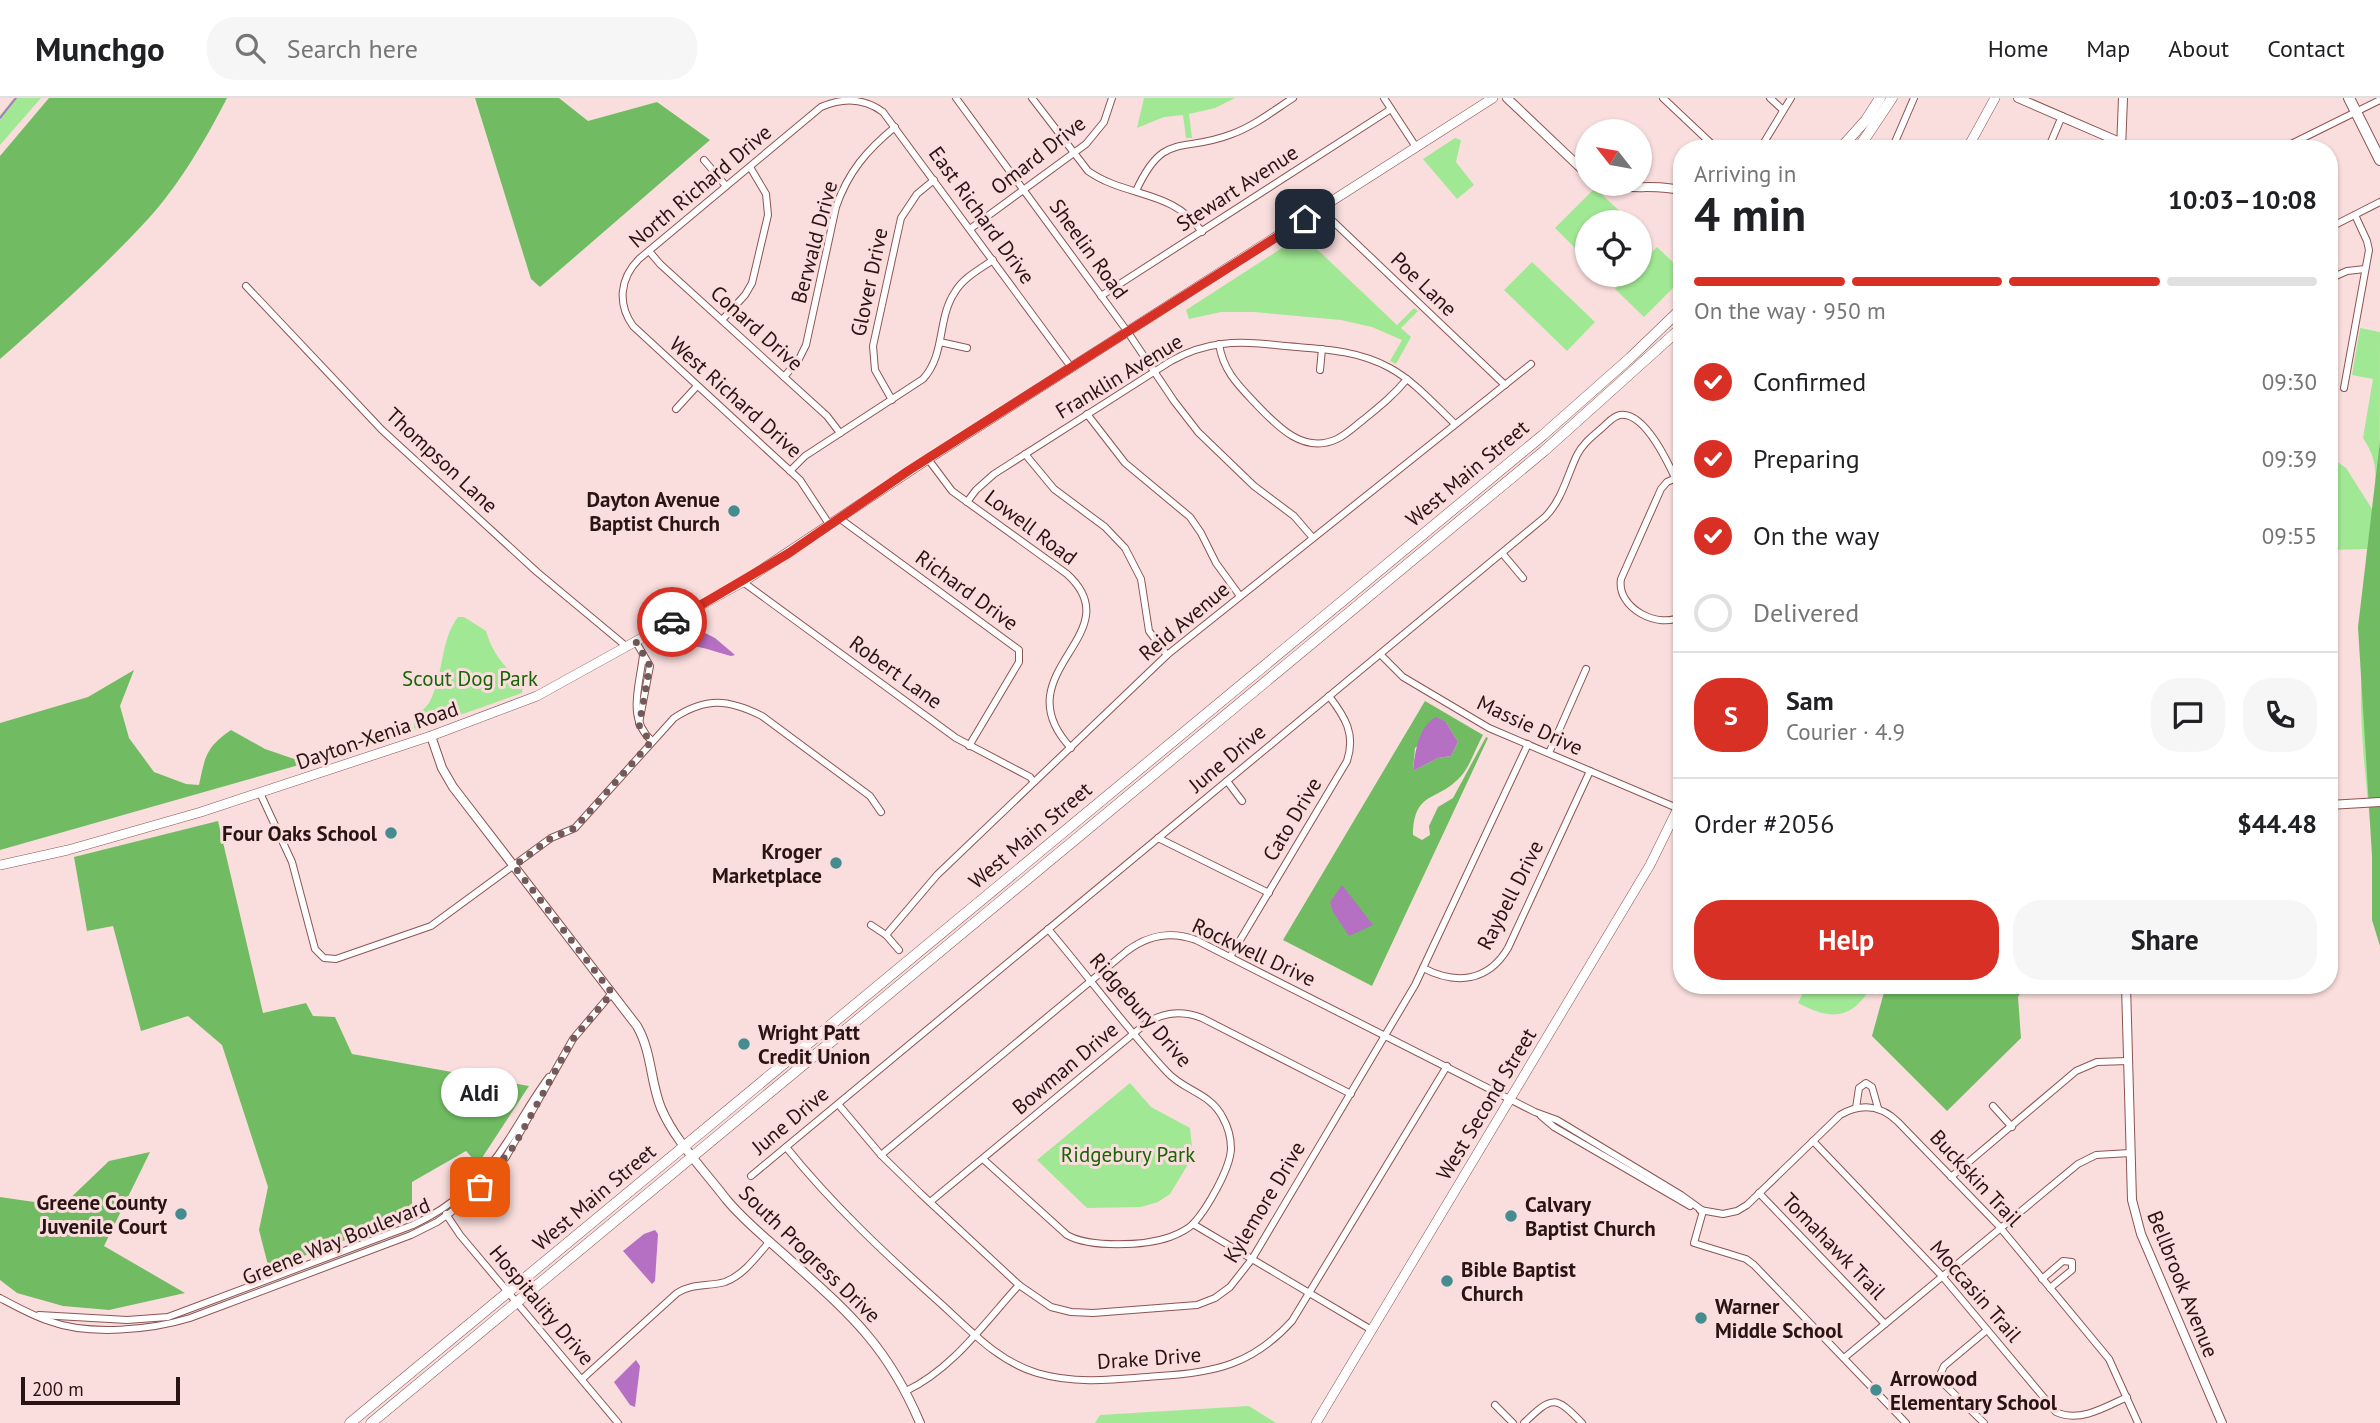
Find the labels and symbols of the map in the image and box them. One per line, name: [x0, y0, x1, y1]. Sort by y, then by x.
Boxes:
street label: Omard Drive: [985, 110, 1091, 200]
street label: North Richard Drive: [623, 118, 777, 254]
north arrow: [1575, 119, 1652, 196]
street label: Stewart Avenue: [1171, 139, 1303, 237]
street label: East Richard Drive: [923, 141, 1041, 289]
street label: Berwald Drive: [785, 178, 843, 306]
pin: [1275, 189, 1335, 249]
street label: Sheelin Road: [1044, 194, 1134, 304]
street label: Glover Drive: [844, 225, 894, 339]
street label: Poe Lane: [1385, 246, 1463, 322]
street label: Conard Drive: [705, 279, 809, 377]
street label: Franklin Avenue: [1050, 327, 1188, 425]
street label: West Richard Drive: [664, 330, 808, 464]
street label: Thompson Lane: [380, 401, 504, 519]
street label: West Main Street: [1400, 414, 1534, 532]
street label: Lowell Road: [979, 483, 1083, 571]
place label: Dayton Avenue Baptist Church: [586, 486, 720, 537]
marker: Dayton Avenue Baptist Church: [726, 503, 742, 519]
street label: Richard Drive: [910, 544, 1024, 636]
street label: Reid Avenue: [1133, 575, 1235, 667]
courier: [637, 587, 707, 657]
street label: Robert Lane: [844, 629, 948, 715]
park label: Scout Dog Park: [402, 665, 538, 692]
street label: Massie Drive: [1473, 689, 1587, 761]
street label: Dayton-Xenia Road: [292, 695, 462, 775]
street label: June Drive: [1182, 718, 1271, 799]
street label: Cato Drive: [1257, 772, 1327, 866]
street label: West Main Street: [963, 776, 1097, 894]
place label: Four Oaks School: [222, 820, 378, 847]
marker: Four Oaks School: [383, 825, 399, 841]
street label: Raybell Drive: [1471, 836, 1549, 954]
place label: Kroger Marketplace: [712, 838, 823, 889]
marker: Kroger Marketplace: [828, 855, 844, 871]
street label: Rockwell Drive: [1188, 912, 1320, 992]
street label: Ridgebury Drive: [1084, 947, 1198, 1073]
street label: Bowman Drive: [1006, 1016, 1124, 1120]
place label: Wright Patt Credit Union: [758, 1019, 870, 1070]
street label: West Second Street: [1430, 1023, 1542, 1185]
marker: Wright Patt Credit Union: [736, 1036, 752, 1052]
callout: Aldi: [442, 1068, 518, 1117]
street label: June Drive: [745, 1080, 834, 1161]
street label: Buckskin Trail: [1924, 1124, 2028, 1232]
street label: Kylemore Drive: [1217, 1136, 1311, 1268]
street label: West Main Street: [527, 1138, 661, 1256]
park label: Ridgebury Park: [1061, 1141, 1195, 1168]
pin: [450, 1157, 510, 1217]
street label: South Progress Drive: [733, 1179, 887, 1329]
street label: Tomahawk Trail: [1776, 1187, 1892, 1305]
place label: Greene County Juvenile Court: [37, 1189, 168, 1240]
street label: Greene Way Boulevard: [238, 1191, 434, 1291]
place label: Calvary Baptist Church: [1525, 1191, 1656, 1242]
marker: Greene County Juvenile Court: [173, 1206, 189, 1222]
street label: Bellbrook Avenue: [2141, 1207, 2225, 1361]
marker: Calvary Baptist Church: [1503, 1208, 1519, 1224]
street label: Moccasin Trail: [1924, 1234, 2028, 1348]
street label: Hospitality Drive: [484, 1239, 600, 1371]
place label: Bible Baptist Church: [1461, 1256, 1576, 1307]
marker: Bible Baptist Church: [1439, 1273, 1455, 1289]
place label: Warner Middle School: [1715, 1293, 1843, 1344]
marker: Warner Middle School: [1693, 1310, 1709, 1326]
street label: Drake Drive: [1096, 1341, 1202, 1375]
place label: Arrowood Elementary School: [1890, 1365, 2058, 1416]
scale bar: [21, 1374, 180, 1406]
marker: Arrowood Elementary School: [1868, 1382, 1884, 1398]

